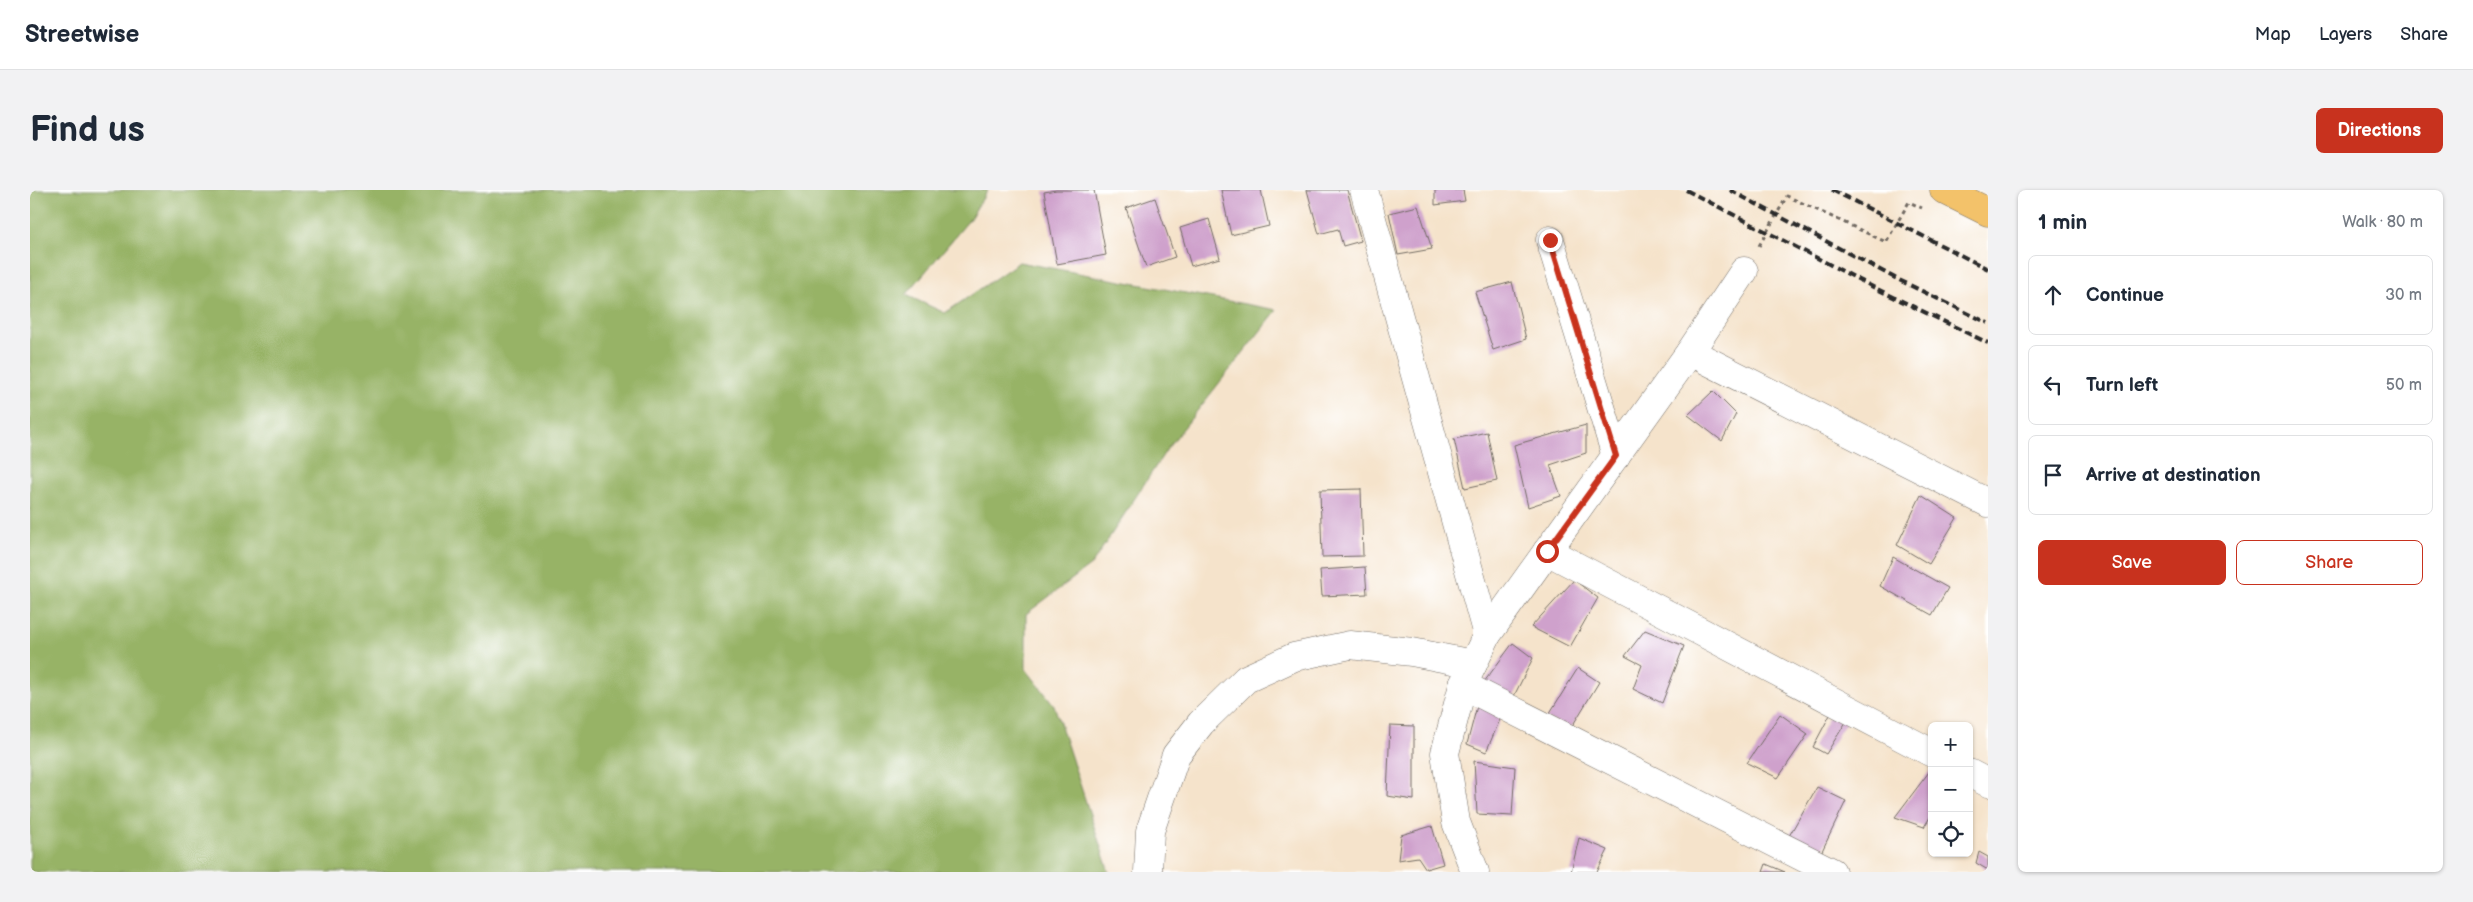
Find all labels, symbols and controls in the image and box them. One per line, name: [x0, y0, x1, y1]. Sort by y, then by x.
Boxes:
text: Streetwise: [25, 20, 139, 49]
text: Map: [2255, 24, 2291, 45]
text: Layers: [2319, 24, 2372, 45]
text: Share: [2400, 24, 2448, 45]
button: Directions: [2316, 108, 2443, 153]
text: Find us: [30, 109, 145, 152]
text: 1 min: [2038, 210, 2087, 235]
text: Walk · 80 m: [2342, 213, 2423, 232]
route end: [1539, 229, 1562, 252]
icon: ahead: [2039, 281, 2067, 309]
text: Continue: [2086, 284, 2164, 307]
text: 30 m: [2385, 286, 2422, 305]
icon: left: [2039, 371, 2067, 399]
text: Turn left: [2086, 374, 2158, 397]
text: 50 m: [2386, 376, 2422, 395]
icon: arrive: [2039, 461, 2067, 489]
text: Arrive at destination: [2086, 464, 2261, 487]
route start: [1536, 540, 1559, 563]
button: Save: [2038, 540, 2226, 585]
button: Share: [2236, 540, 2423, 585]
map controls: [1928, 722, 1973, 857]
button: +: [1928, 722, 1973, 767]
button: −: [1928, 767, 1973, 812]
button: locate: [1928, 812, 1973, 857]

